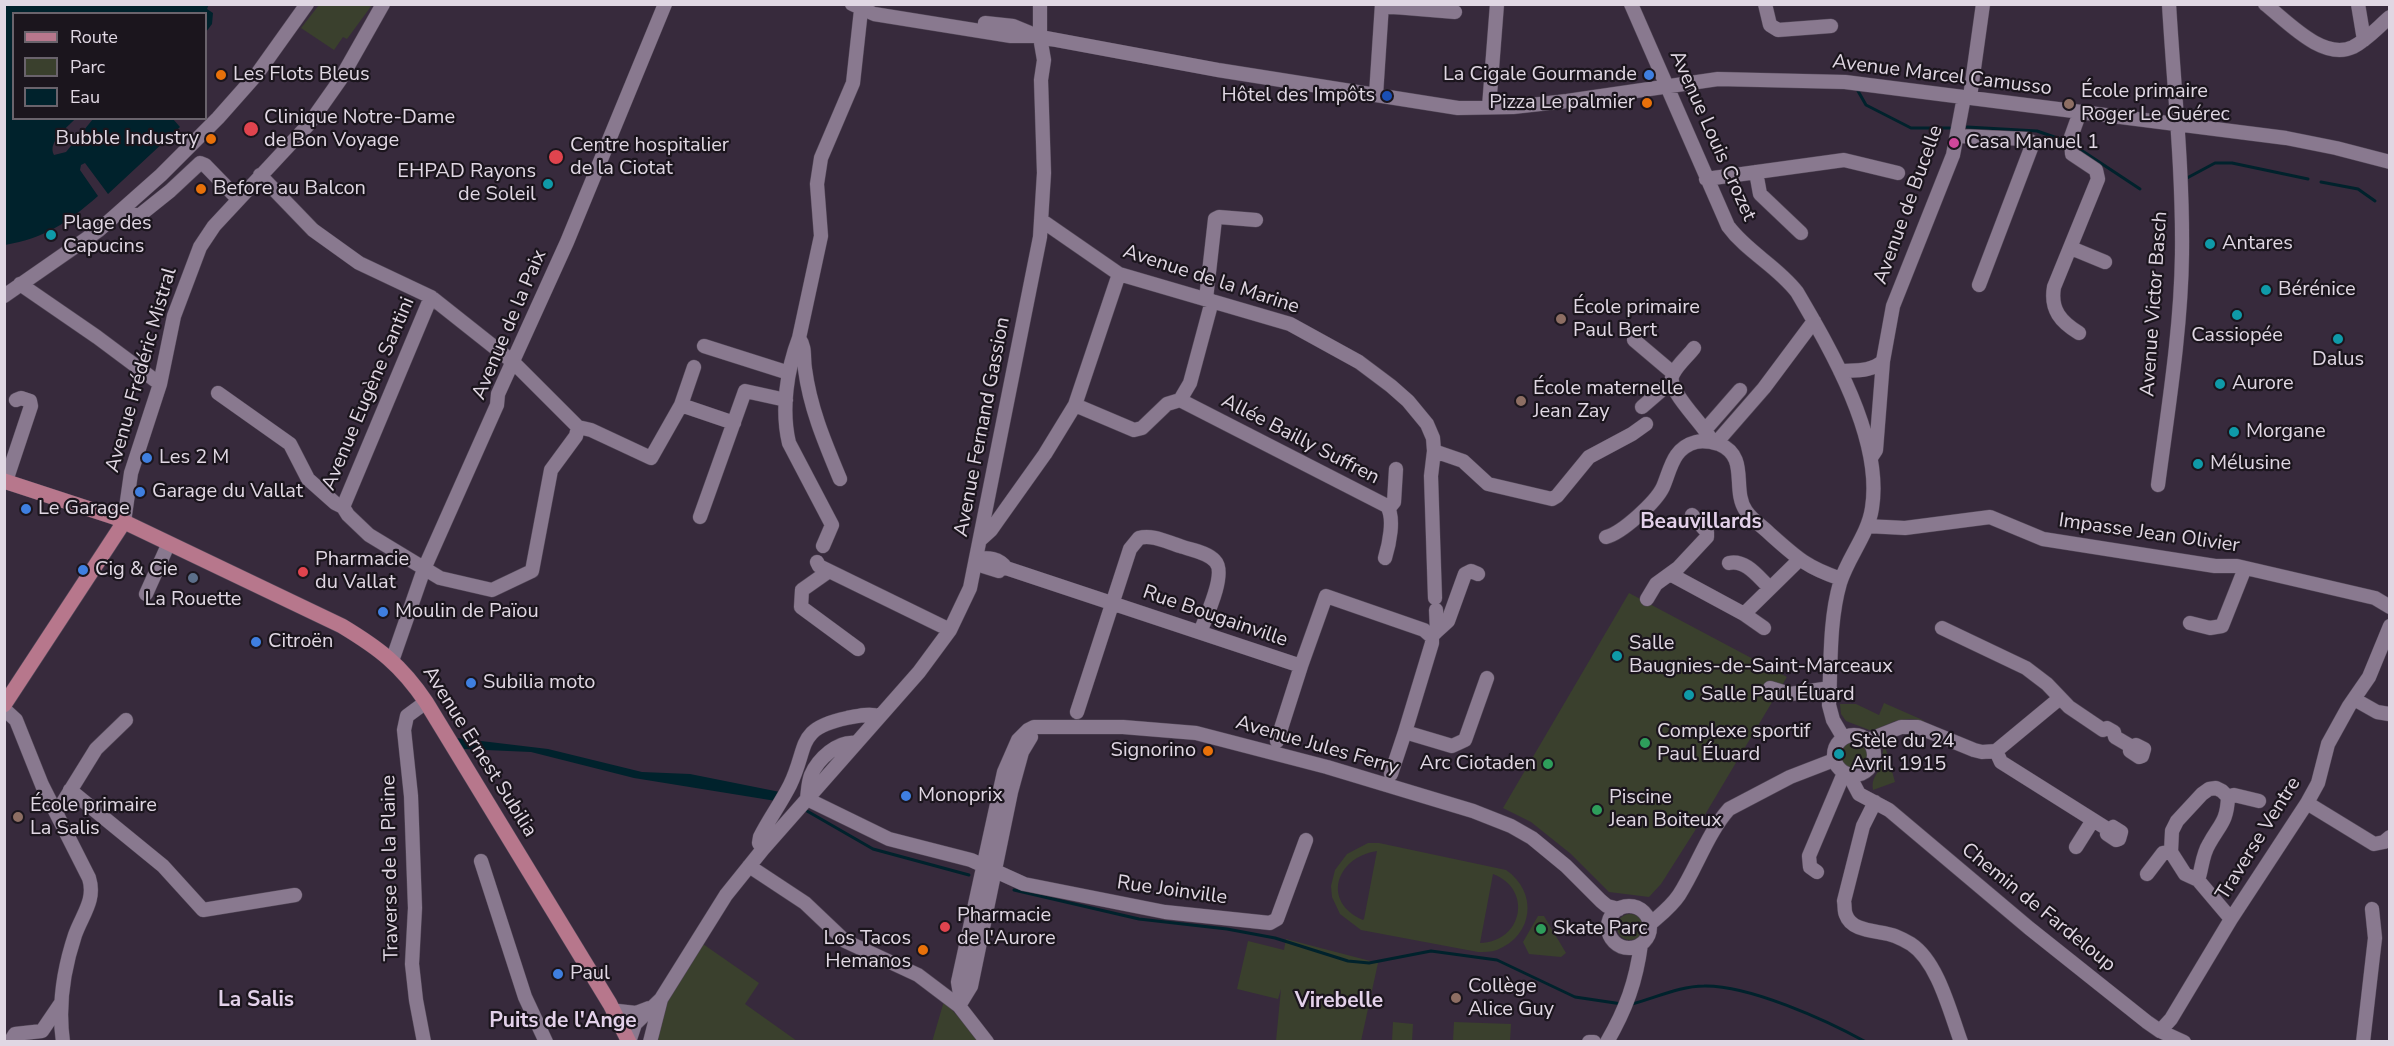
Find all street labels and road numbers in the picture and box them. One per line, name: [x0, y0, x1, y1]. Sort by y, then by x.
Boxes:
street label: Avenue Louis Crozet: [1664, 47, 1760, 225]
street label: Avenue Marcel Camusso: [1831, 51, 2053, 101]
street label: Avenue de Bucelle: [1869, 122, 1949, 288]
street label: Avenue Victor Basch: [2137, 211, 2173, 397]
street label: Avenue de la Marine: [1120, 240, 1302, 320]
street label: Avenue de la Paix: [468, 247, 552, 403]
street label: Avenue Frédéric Mistral: [101, 265, 183, 475]
street label: Avenue Eugène Santini: [317, 294, 421, 494]
street label: Avenue Fernand Gassion: [950, 315, 1016, 539]
street label: Allée Bailly Suffren: [1217, 390, 1383, 490]
street label: Impasse Jean Olivier: [2057, 509, 2241, 559]
street label: Rue Bougainville: [1139, 581, 1291, 653]
street label: Avenue Ernest Subilia: [417, 662, 541, 842]
street label: Avenue Jules Ferry: [1233, 711, 1401, 781]
street label: Traverse Ventre: [2212, 773, 2306, 905]
street label: Traverse de la Plaine: [377, 775, 405, 961]
street label: Chemin de Fardeloup: [1956, 838, 2120, 978]
street label: Rue Joinville: [1115, 871, 1229, 911]

